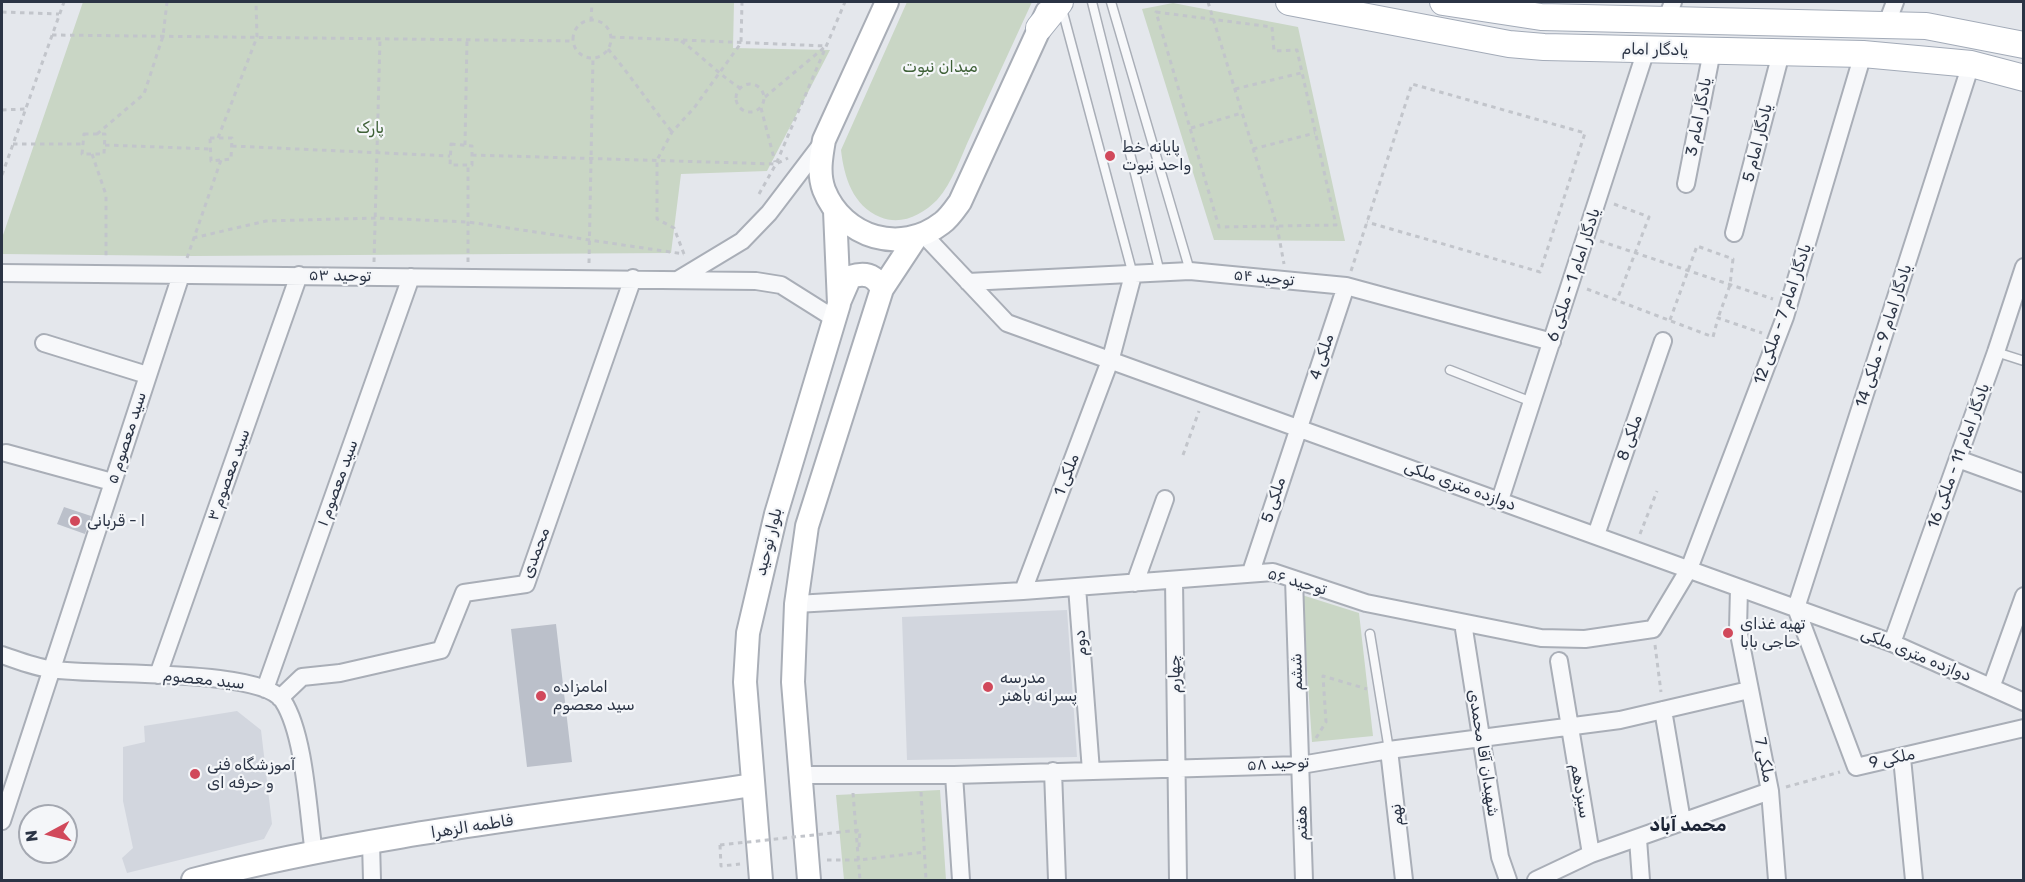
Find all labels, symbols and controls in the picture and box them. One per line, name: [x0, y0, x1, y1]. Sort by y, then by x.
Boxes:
street label: یادگار امام: [1622, 40, 1688, 60]
park label: میدان نبوت: [902, 57, 978, 77]
street label: یادگار امام 3: [1682, 76, 1716, 158]
street label: یادگار امام 5: [1739, 102, 1777, 184]
park label: پارک: [356, 118, 384, 138]
place label: پایانه خط واحد نبوت: [1122, 137, 1191, 175]
marker: پایانه خط واحد نبوت: [1103, 149, 1117, 163]
street label: یادگار امام 1 - ملکی 6: [1543, 206, 1605, 344]
street label: یادگار امام 7 - ملکی 12: [1750, 241, 1816, 387]
street label: یادگار امام 9 - ملکی 14: [1852, 262, 1916, 410]
street label: توحید ۵۴: [1232, 265, 1296, 291]
street label: توحید ۵۳: [308, 266, 372, 286]
street label: ملکی 4: [1306, 332, 1338, 382]
street label: یادگار امام 11 - ملکی 16: [1924, 381, 1994, 531]
street label: سید معصوم ۵: [103, 389, 151, 487]
street label: ملکی 8: [1613, 413, 1647, 463]
street label: سید معصوم ۳: [204, 427, 254, 523]
street label: سید معصوم ۱: [313, 437, 363, 529]
street label: ملکی 1: [1050, 451, 1084, 499]
street label: دوازده متری ملکی: [1401, 457, 1519, 515]
street label: ملکی 5: [1258, 475, 1290, 525]
street label: بلوار توحید: [751, 506, 787, 578]
place label: ا - قربانی: [87, 511, 145, 531]
marker: ا - قربانی: [68, 514, 82, 528]
street label: محمدی: [518, 525, 554, 581]
street label: توحید ۵۶: [1265, 564, 1329, 600]
place label: تهیه غذای حاجی بابا: [1740, 614, 1805, 652]
street label: دوازده متری ملکی: [1858, 624, 1974, 686]
marker: تهیه غذای حاجی بابا: [1721, 626, 1735, 640]
street label: دوم: [1071, 629, 1091, 657]
street label: ششم: [1287, 653, 1307, 691]
street label: چهارم: [1165, 655, 1185, 693]
street label: سید معصوم: [162, 666, 246, 694]
place label: مدرسه پسرانه باهنر: [1000, 668, 1077, 706]
place label: امامزاده سید معصوم: [553, 677, 635, 715]
marker: مدرسه پسرانه باهنر: [981, 680, 995, 694]
street label: شهیدان آقا محمدی: [1463, 688, 1503, 818]
marker: امامزاده سید معصوم: [534, 689, 548, 703]
street label: ملکی 7: [1750, 736, 1778, 784]
street label: ملکی 9: [1867, 745, 1917, 773]
street label: توحید ۵۸: [1246, 753, 1310, 775]
place label: آموزشگاه فنی و حرفه ای: [207, 755, 295, 793]
street label: سیزدهم: [1566, 762, 1594, 820]
marker: آموزشگاه فنی و حرفه ای: [188, 767, 202, 781]
street label: نهم: [1386, 803, 1408, 827]
north arrow: [18, 804, 78, 864]
street label: هفتم: [1292, 805, 1312, 841]
street label: فاطمه الزهرا: [430, 811, 514, 843]
district label: محمد آباد: [1650, 815, 1726, 837]
text: N: [21, 829, 42, 843]

